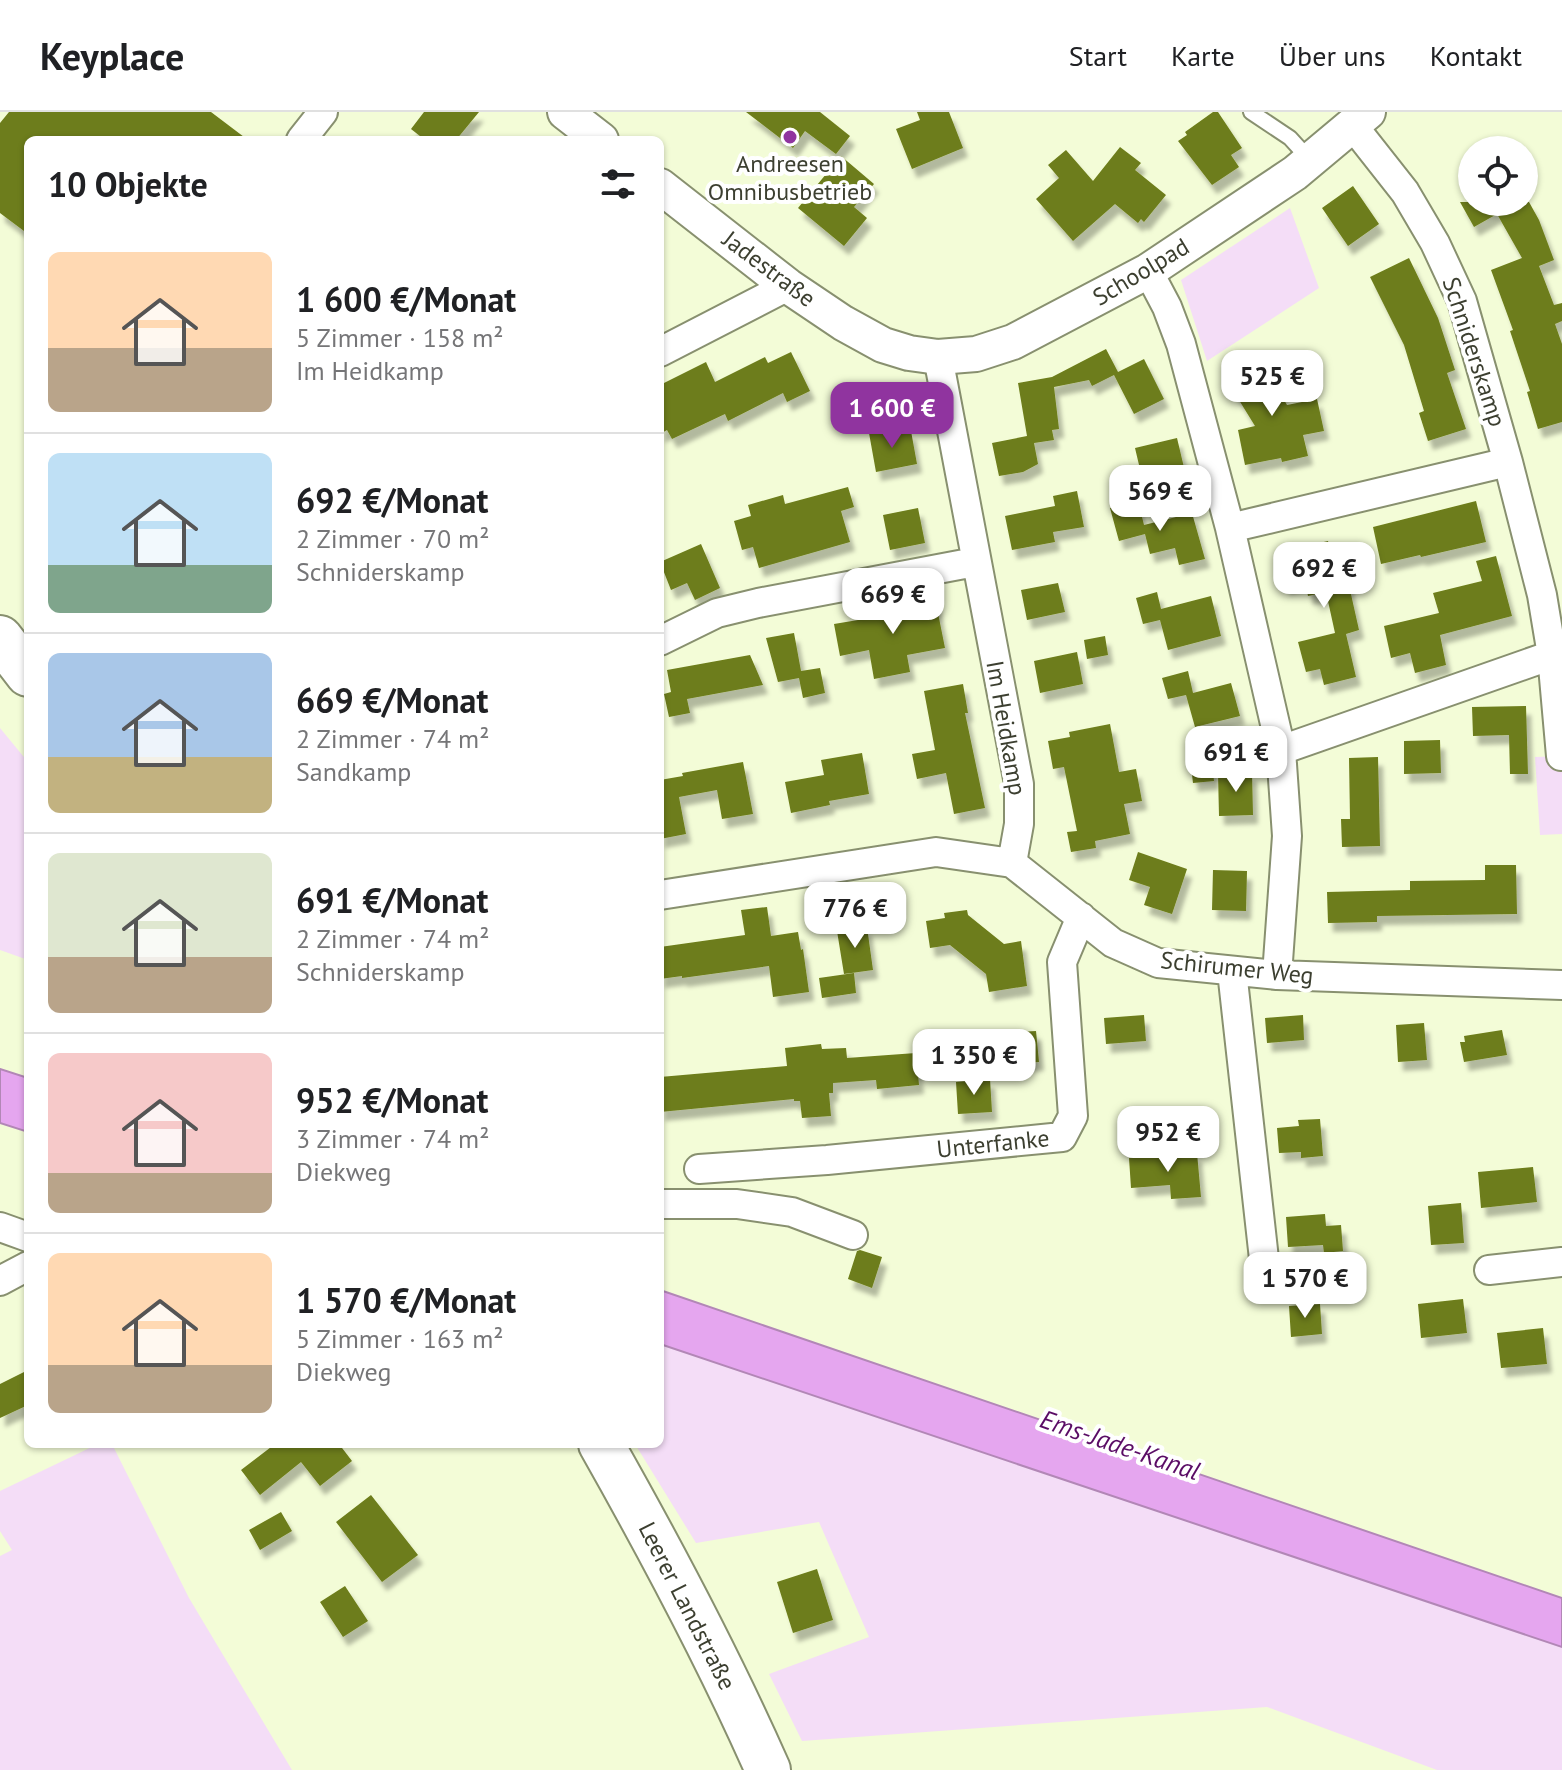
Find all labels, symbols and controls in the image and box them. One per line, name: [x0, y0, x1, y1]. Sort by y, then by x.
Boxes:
text: Keyplace: [40, 31, 184, 80]
text: Start: [1069, 37, 1127, 74]
text: Karte: [1171, 37, 1235, 74]
text: Über uns: [1279, 37, 1386, 74]
text: Kontakt: [1430, 37, 1522, 74]
marker: Andreesen Omnibusbetrieb: [781, 128, 799, 146]
map controls: [1458, 136, 1538, 216]
button: locate: [1458, 136, 1538, 216]
place label: Andreesen Omnibusbetrieb: [708, 148, 872, 207]
text: 10 Objekte: [48, 162, 208, 206]
icon: filters: [596, 162, 640, 206]
street label: Jadestraße: [716, 223, 822, 314]
street label: Schoolpad: [1087, 231, 1195, 312]
street label: Schniderskamp: [1436, 273, 1513, 431]
text: 1 600 €/Monat: [296, 277, 516, 321]
icon: home: [112, 284, 208, 380]
text: 5 Zimmer · 158 m²: [296, 321, 504, 354]
pin: 525 €: [1216, 350, 1328, 418]
text: Im Heidkamp: [296, 354, 444, 387]
text: 525 €: [1239, 359, 1305, 392]
pin: 1 600 €: [818, 382, 966, 450]
text: 1 600 €: [849, 391, 935, 424]
pin: 569 €: [1104, 465, 1216, 533]
text: 569 €: [1127, 474, 1193, 507]
text: 692 €/Monat: [296, 478, 488, 522]
icon: home: [112, 485, 208, 581]
text: 2 Zimmer · 70 m²: [296, 522, 489, 555]
pin: 692 €: [1268, 542, 1380, 610]
text: 692 €: [1291, 551, 1357, 584]
text: Schniderskamp: [296, 555, 464, 588]
pin: 669 €: [837, 568, 949, 636]
text: 669 €: [860, 577, 926, 610]
street label: Im Heidkamp: [979, 658, 1034, 798]
text: 669 €/Monat: [296, 678, 488, 722]
icon: home: [112, 685, 208, 781]
text: 2 Zimmer · 74 m²: [296, 722, 489, 755]
pin: 691 €: [1180, 726, 1292, 794]
text: 691 €: [1203, 735, 1269, 768]
text: Sandkamp: [296, 755, 411, 788]
text: 691 €/Monat: [296, 878, 488, 922]
pin: 776 €: [799, 882, 911, 950]
icon: home: [112, 885, 208, 981]
text: 776 €: [822, 891, 888, 924]
text: 2 Zimmer · 74 m²: [296, 922, 489, 955]
street label: Schirumer Weg: [1159, 944, 1315, 991]
text: Schniderskamp: [296, 955, 464, 988]
pin: 1 350 €: [900, 1029, 1048, 1097]
text: 1 350 €: [931, 1038, 1017, 1071]
text: 952 €/Monat: [296, 1078, 488, 1122]
icon: home: [112, 1085, 208, 1181]
pin: 952 €: [1112, 1106, 1224, 1174]
text: 952 €: [1135, 1115, 1201, 1148]
text: 3 Zimmer · 74 m²: [296, 1122, 489, 1155]
street label: Unterfanke: [935, 1122, 1051, 1165]
text: Diekweg: [296, 1155, 391, 1188]
pin: 1 570 €: [1231, 1252, 1379, 1320]
text: 1 570 €: [1262, 1261, 1348, 1294]
text: 1 570 €/Monat: [296, 1278, 516, 1322]
icon: home: [112, 1285, 208, 1381]
text: 5 Zimmer · 163 m²: [296, 1322, 504, 1355]
text: Diekweg: [296, 1355, 391, 1388]
water label: Ems-Jade-Kanal: [1036, 1402, 1204, 1487]
street label: Leerer Landstraße: [632, 1516, 743, 1695]

